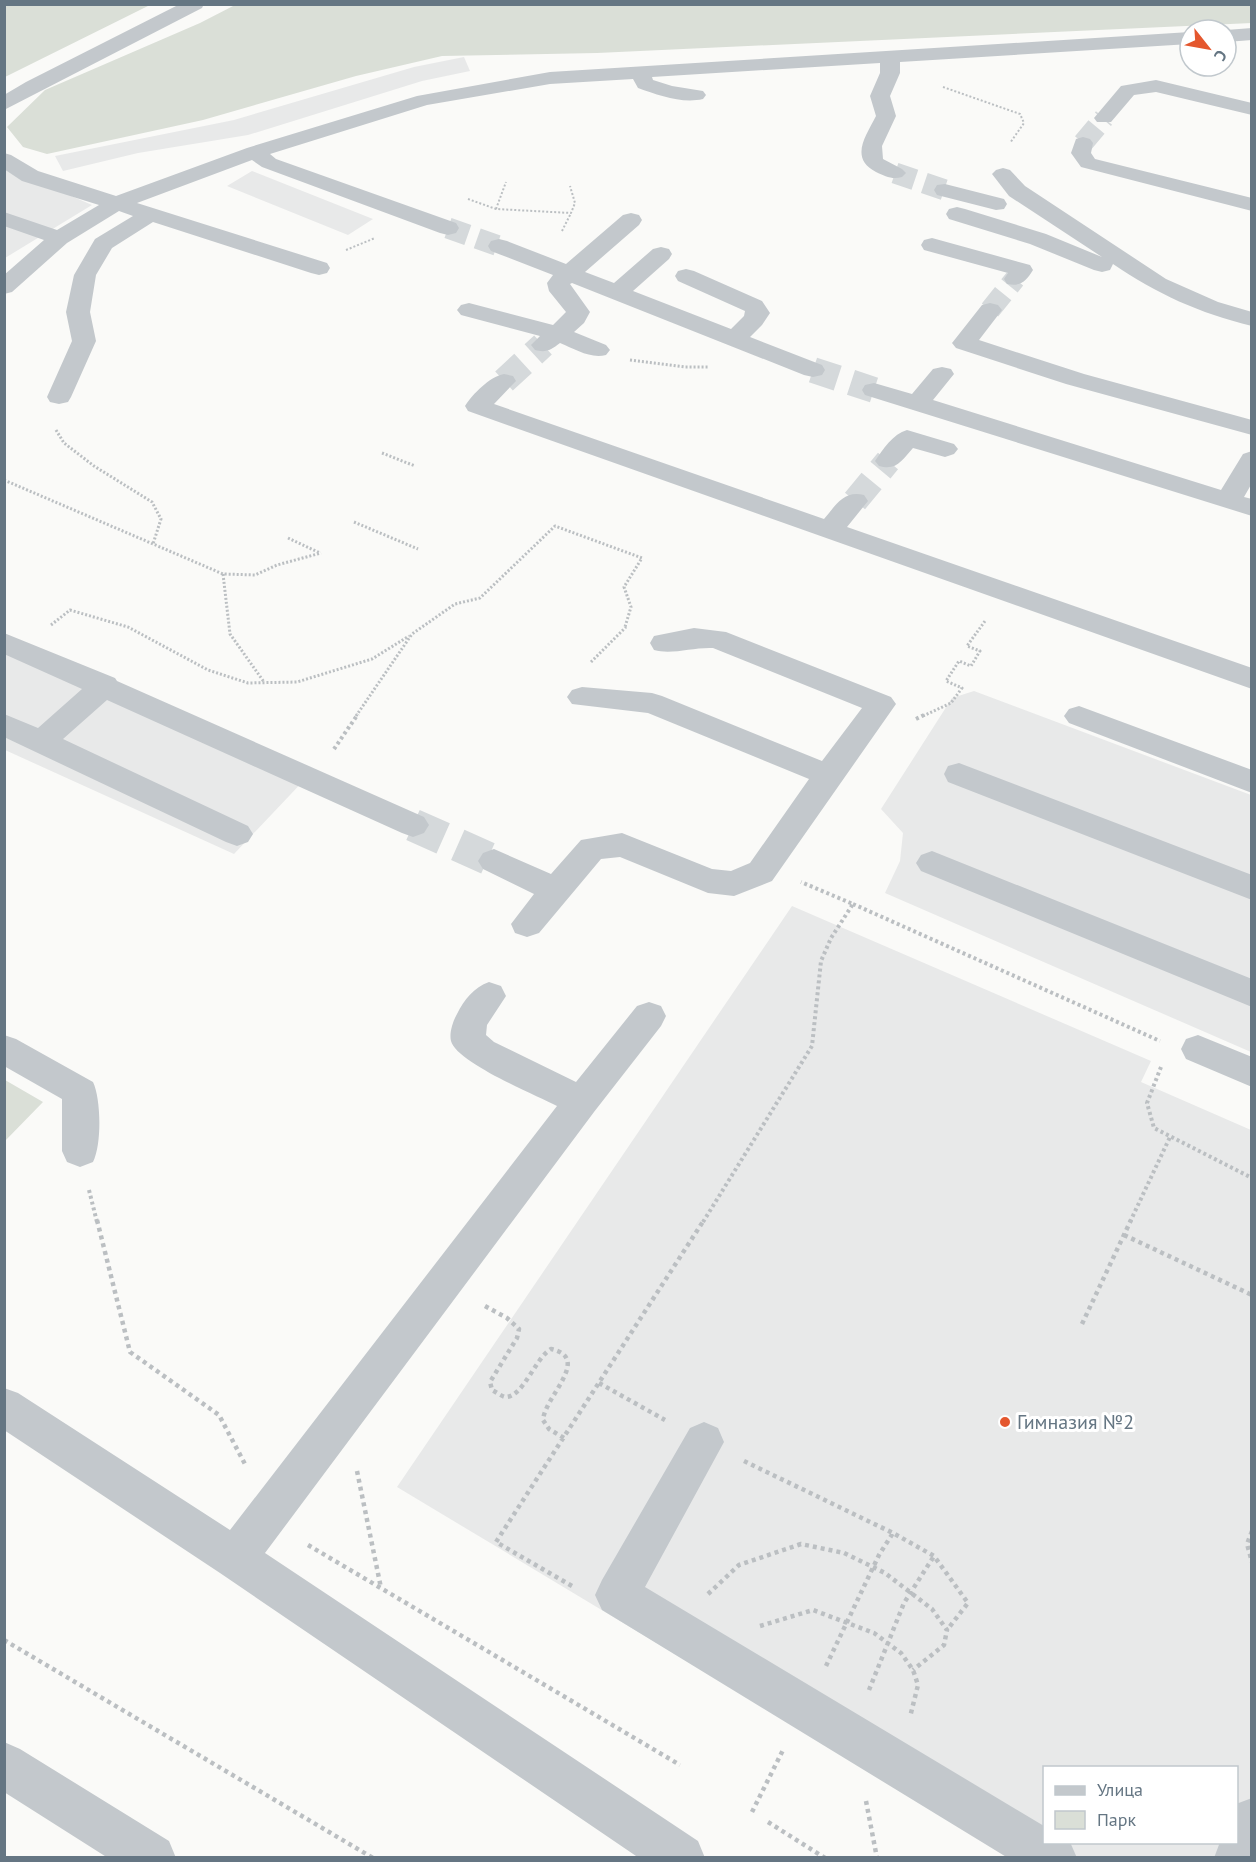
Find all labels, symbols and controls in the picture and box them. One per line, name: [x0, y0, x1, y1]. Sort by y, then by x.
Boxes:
north arrow: [1178, 18, 1238, 78]
text: С: [1210, 47, 1232, 65]
place label: Гимназия №2: [1017, 1409, 1134, 1435]
marker: Гимназия №2: [998, 1415, 1012, 1429]
legend: [1043, 1766, 1238, 1844]
text: Улица: [1097, 1778, 1143, 1801]
text: Парк: [1097, 1808, 1137, 1831]

